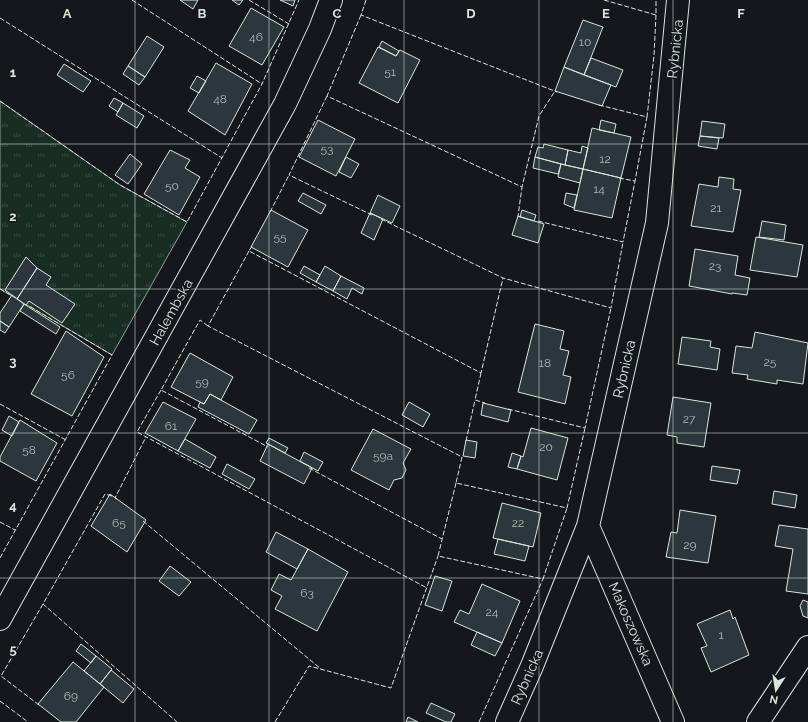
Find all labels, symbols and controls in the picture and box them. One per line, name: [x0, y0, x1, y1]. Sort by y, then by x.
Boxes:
text: A: [63, 6, 72, 21]
text: B: [198, 6, 207, 21]
text: C: [333, 6, 342, 21]
text: D: [466, 6, 476, 21]
text: E: [602, 6, 610, 21]
text: F: [737, 6, 745, 21]
street label: Rybnicka: [664, 19, 686, 79]
house number: 46: [249, 30, 263, 44]
house number: 10: [579, 35, 591, 49]
text: 1: [10, 65, 17, 80]
house number: 51: [384, 65, 396, 79]
house number: 48: [213, 92, 227, 106]
house number: 53: [321, 142, 333, 156]
house number: 12: [599, 152, 611, 166]
house number: 50: [165, 179, 179, 193]
house number: 14: [593, 182, 605, 196]
house number: 21: [710, 201, 722, 215]
text: 2: [9, 209, 17, 224]
house number: 55: [273, 230, 287, 244]
house number: 23: [709, 259, 721, 273]
street label: Halembska: [146, 276, 196, 348]
street label: Rybnicka: [610, 338, 638, 400]
text: 3: [9, 354, 17, 369]
house number: 25: [764, 355, 777, 369]
house number: 18: [539, 356, 551, 370]
house number: 56: [61, 368, 75, 382]
house number: 59: [195, 375, 209, 389]
house number: 27: [683, 412, 696, 426]
house number: 61: [165, 419, 177, 433]
house number: 20: [539, 440, 553, 454]
house number: 58: [22, 443, 36, 457]
house number: 59a: [373, 449, 393, 463]
text: 4: [9, 498, 17, 513]
house number: 65: [112, 516, 126, 530]
house number: 22: [512, 516, 524, 530]
house number: 29: [683, 538, 697, 552]
street label: Makoszowska: [605, 580, 657, 668]
house number: 63: [300, 586, 314, 600]
house number: 24: [486, 605, 499, 619]
house number: 1: [718, 628, 724, 642]
text: 5: [9, 642, 17, 657]
street label: Rybnicka: [508, 647, 546, 707]
north arrow: [756, 670, 796, 710]
house number: 69: [64, 689, 78, 703]
text: N: [769, 692, 779, 707]

